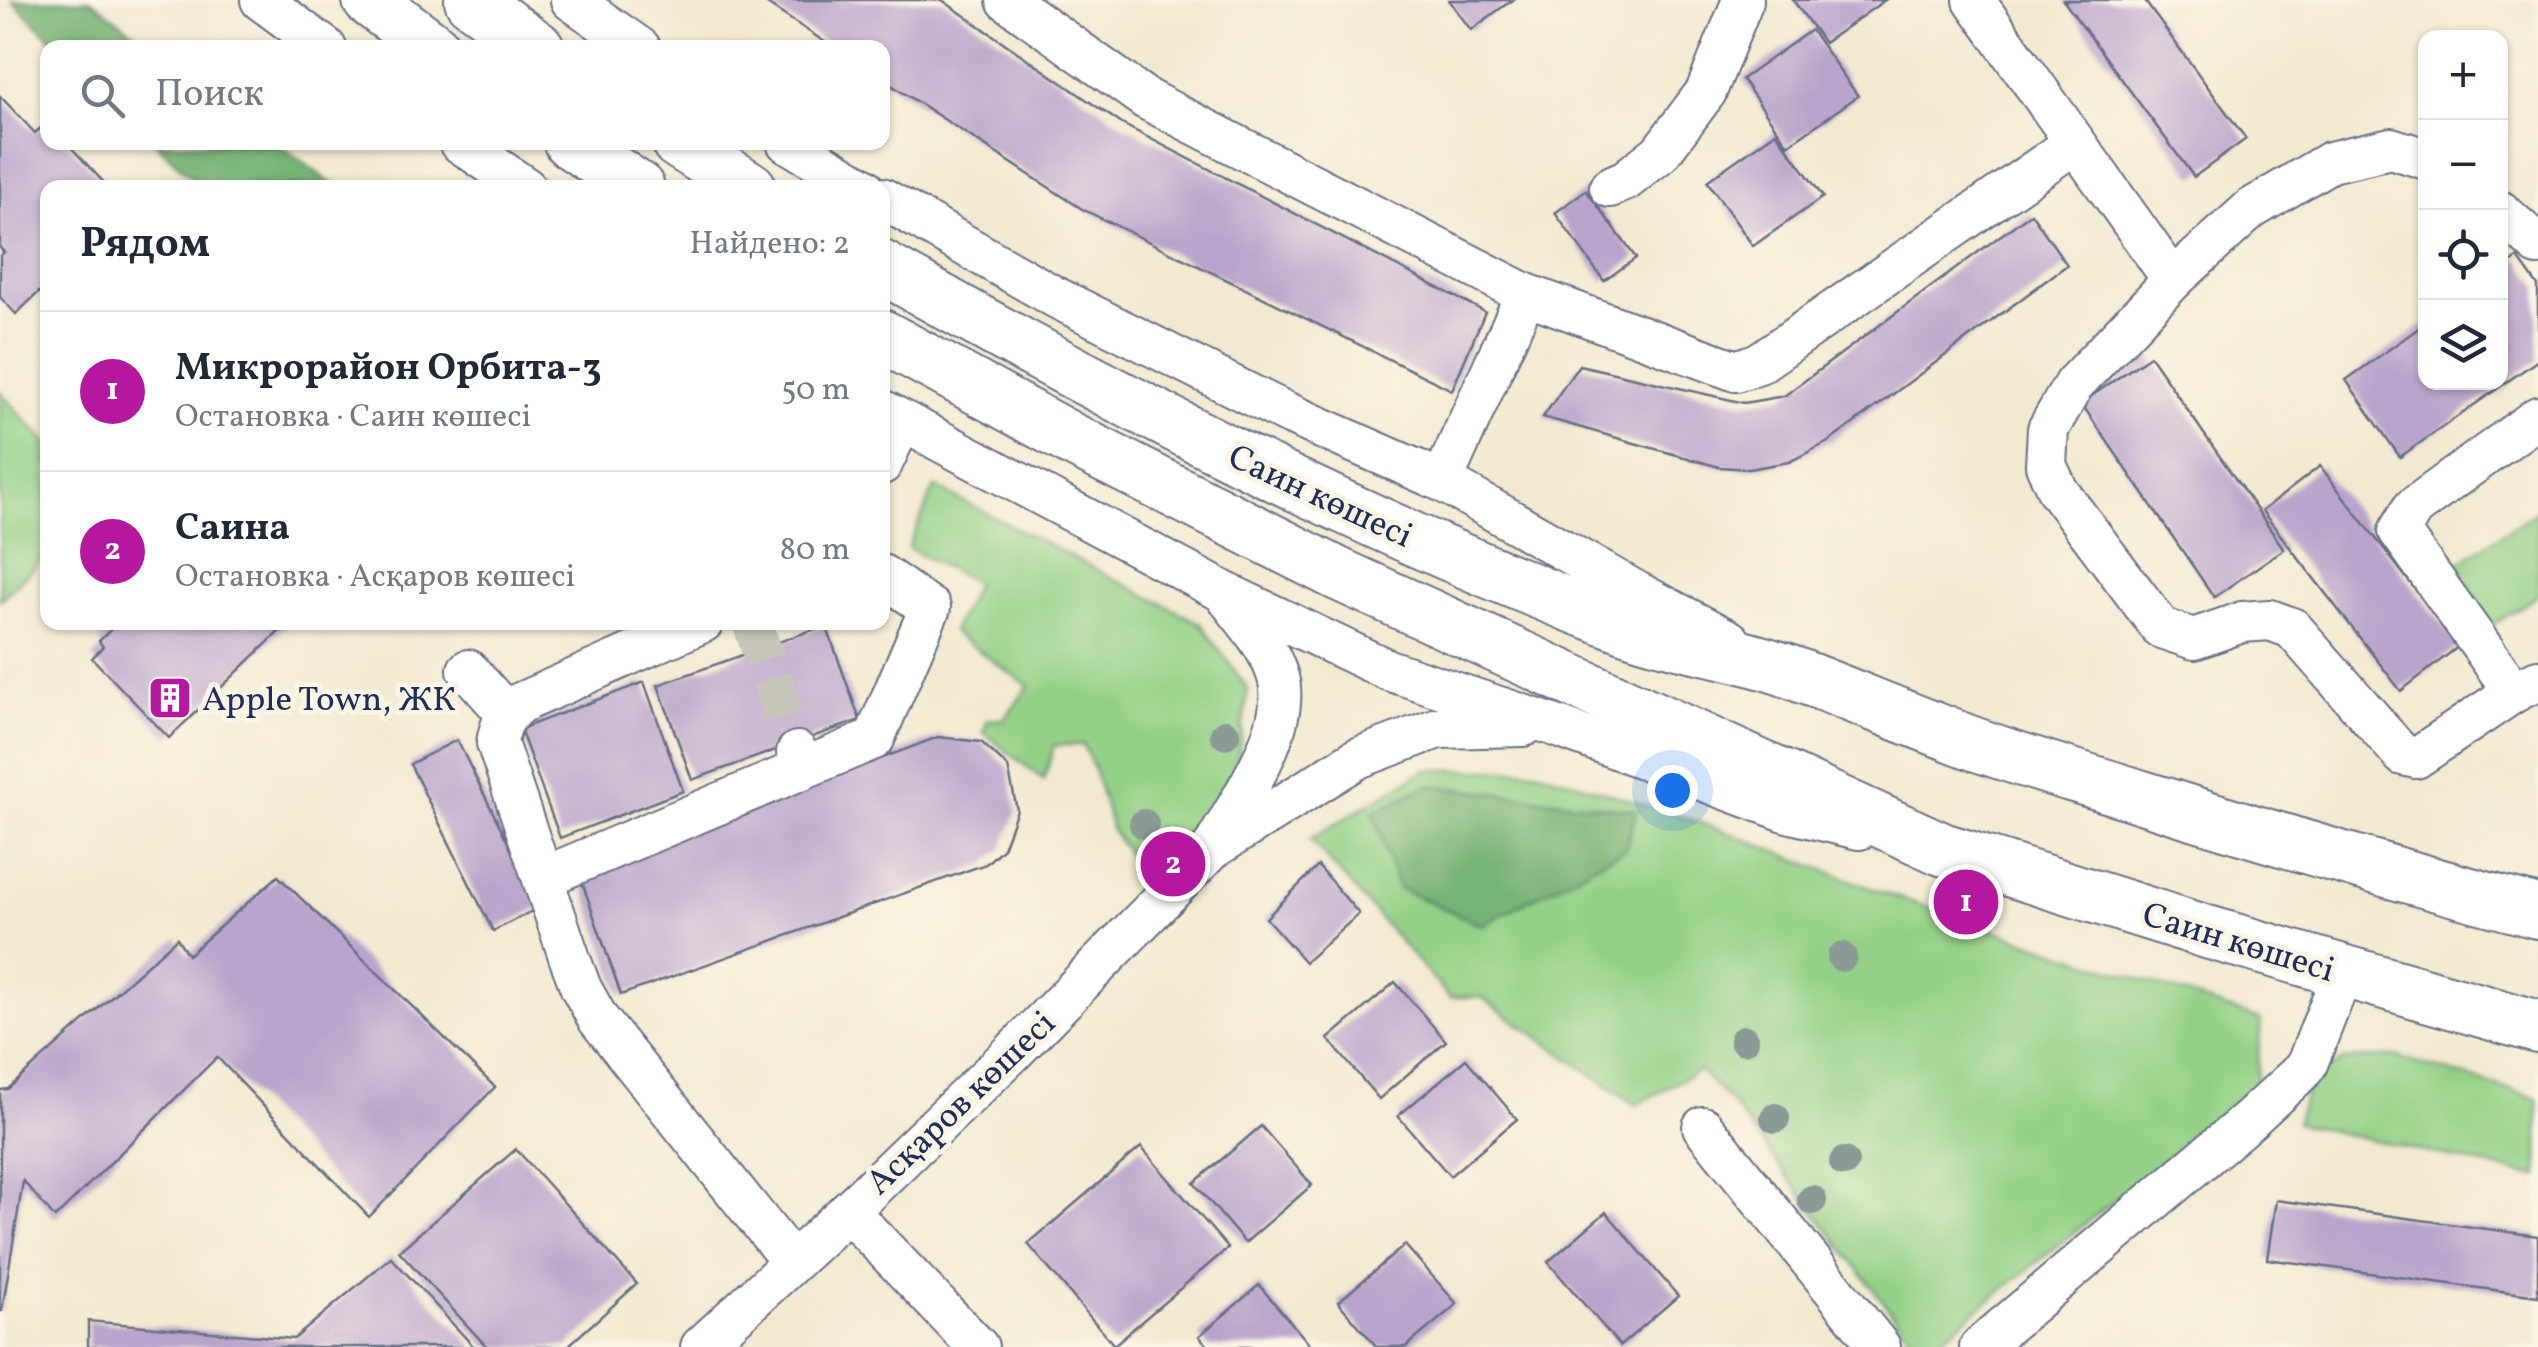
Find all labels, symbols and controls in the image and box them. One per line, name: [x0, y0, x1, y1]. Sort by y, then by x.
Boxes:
map controls: [2418, 30, 2508, 390]
button: +: [2418, 30, 2508, 120]
search box: [40, 40, 890, 150]
icon: search: [75, 68, 130, 123]
text: Поиск: [155, 69, 264, 122]
button: −: [2418, 120, 2508, 210]
button: locate: [2418, 210, 2508, 300]
text: Рядом: [80, 216, 210, 275]
text: Найдено: 2: [690, 223, 850, 267]
button: layers: [2418, 300, 2508, 390]
text: Микрорайон Орбита-3: [175, 343, 602, 396]
text: 1: [106, 369, 119, 413]
text: 50 m: [781, 369, 850, 413]
text: Остановка · Саин көшесі: [175, 396, 531, 440]
street label: Саин көшесі: [1220, 434, 1420, 561]
text: Саина: [175, 503, 290, 556]
text: 2: [104, 529, 121, 573]
text: 80 m: [780, 529, 850, 573]
text: Остановка · Асқаров көшесі: [175, 556, 575, 600]
building icon: Apple Town, ЖК: [147, 675, 193, 721]
place label: Apple Town, ЖК: [202, 677, 456, 725]
your location: [1647, 765, 1698, 816]
pin: 2: [1140, 826, 1206, 902]
pin: 1: [1934, 864, 1998, 940]
street label: Саин көшесі: [2136, 892, 2340, 996]
street label: Асқаров көшесі: [857, 1001, 1067, 1207]

